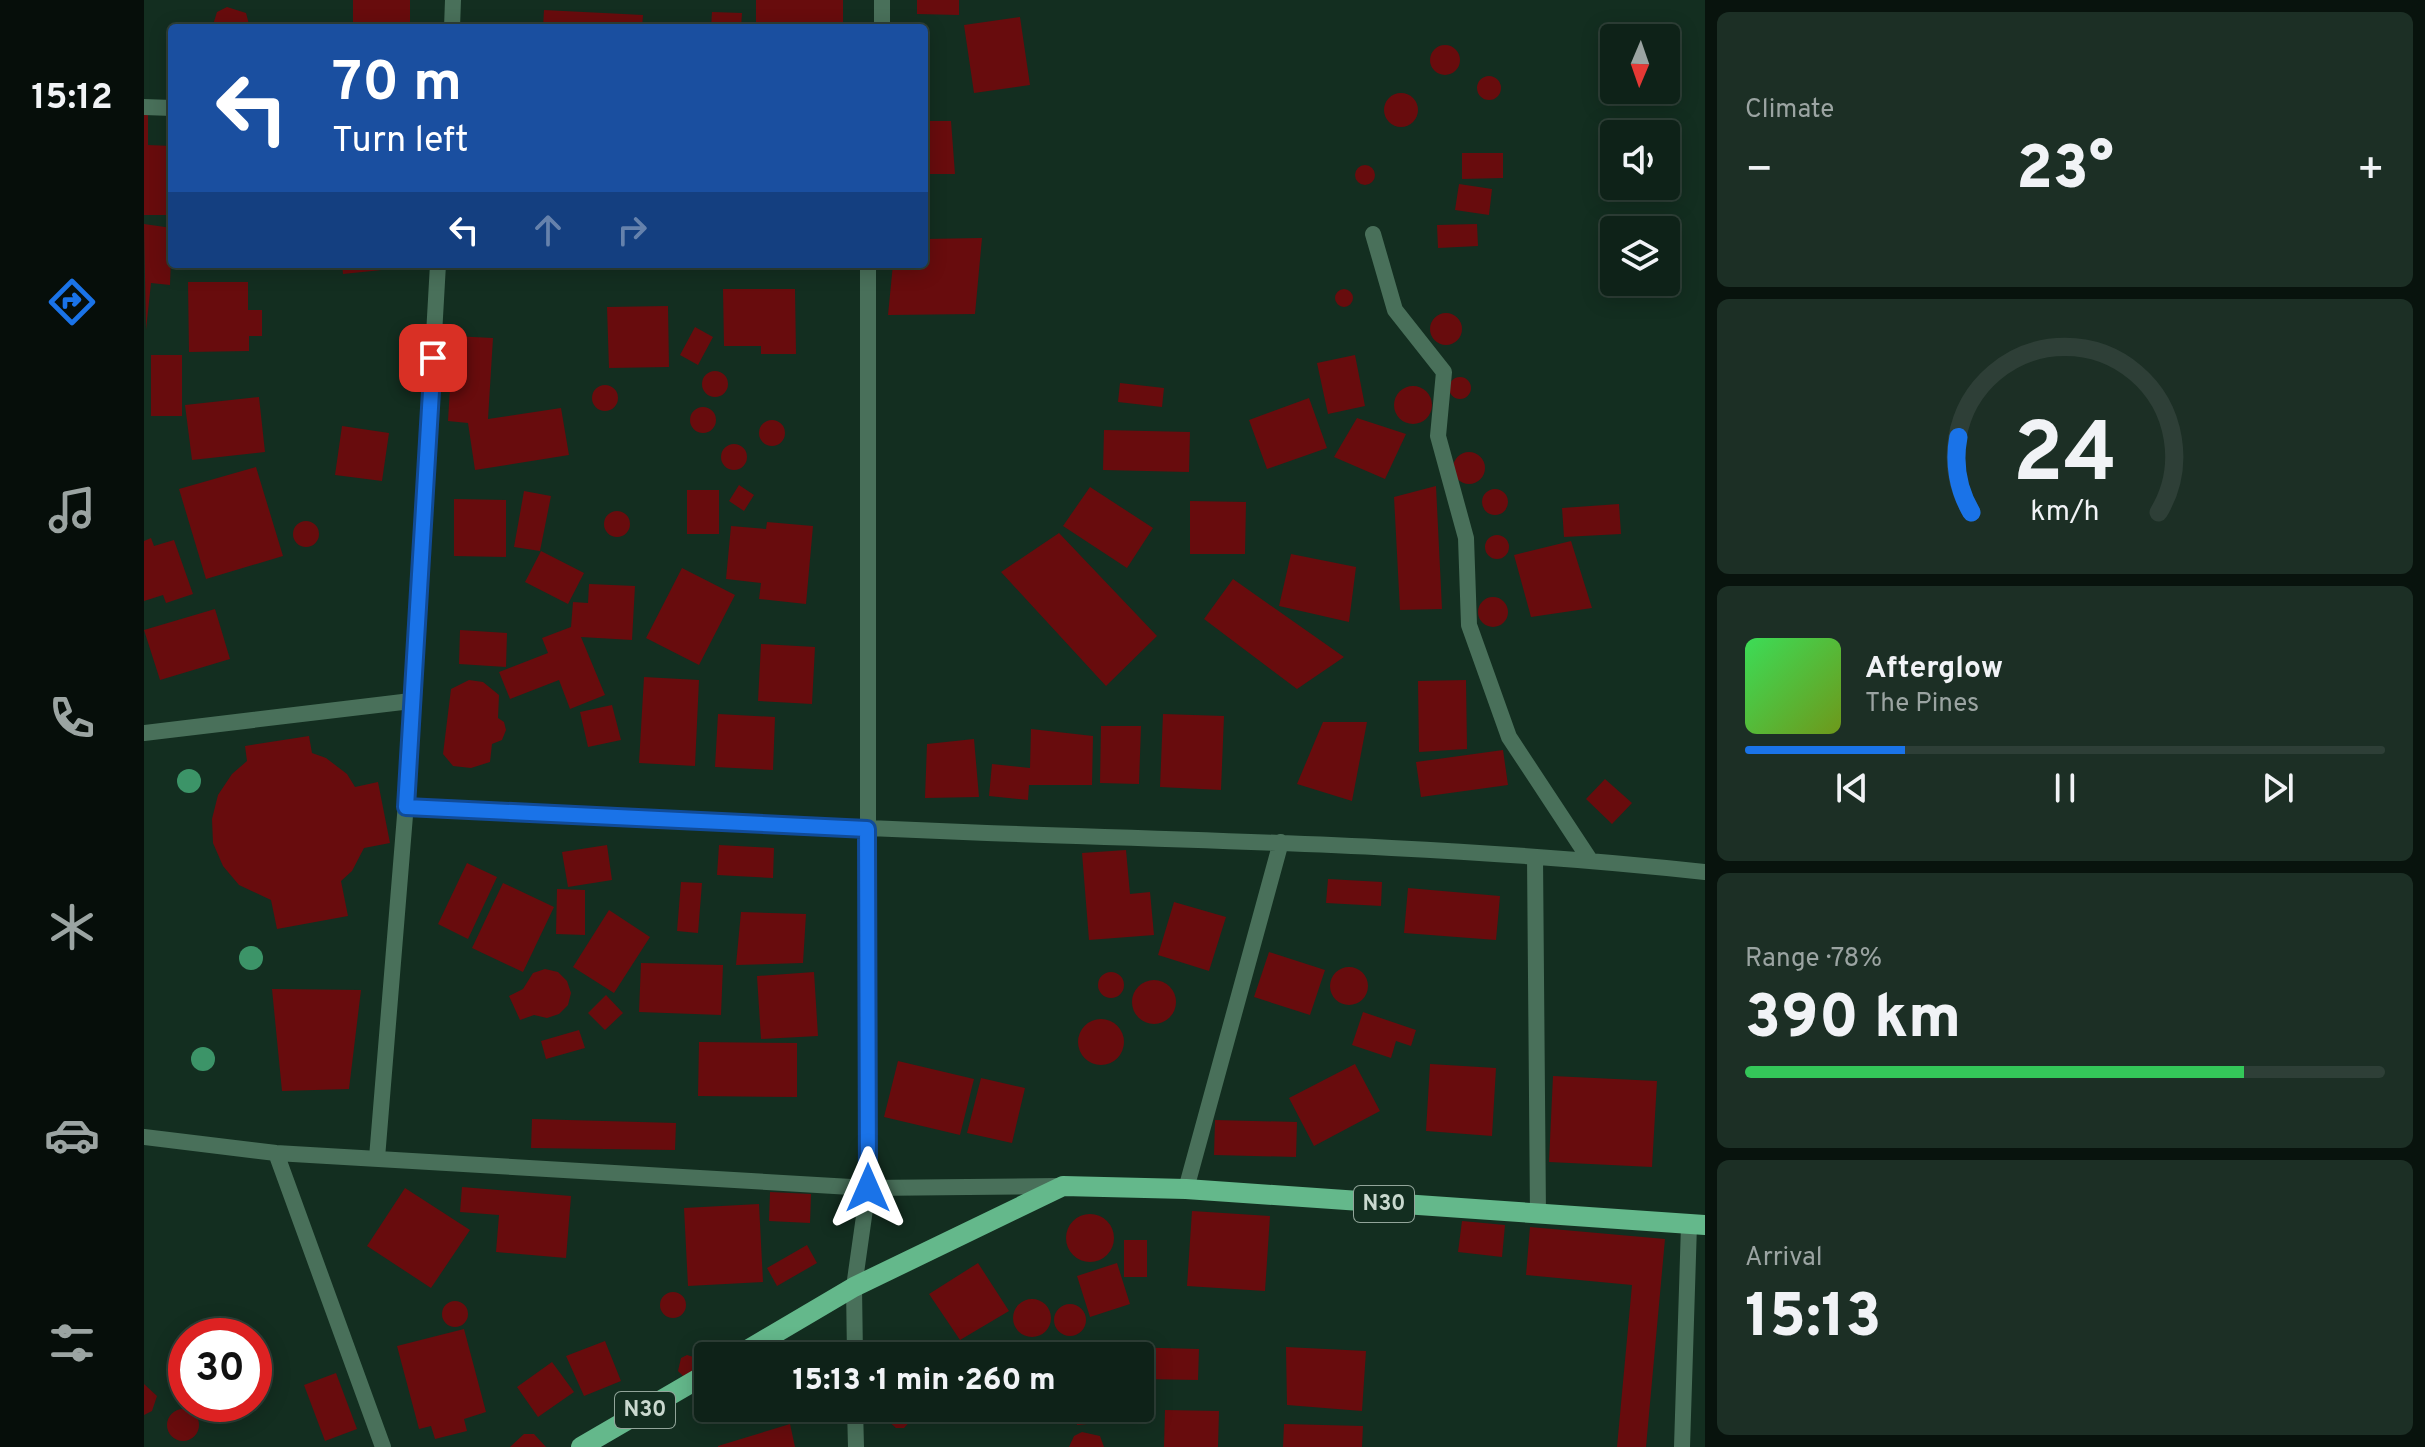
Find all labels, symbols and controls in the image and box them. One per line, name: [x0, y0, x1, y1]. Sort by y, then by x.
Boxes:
north arrow: [1600, 24, 1680, 104]
map controls: [1600, 24, 1680, 296]
text: 70 m: [332, 50, 462, 120]
icon: left: [200, 56, 304, 160]
text: 15:12: [31, 76, 113, 122]
text: Climate: [1745, 94, 1834, 127]
text: Turn left: [332, 119, 469, 165]
button: sound: [1600, 120, 1680, 200]
text: 23°: [2016, 134, 2114, 210]
text: −: [1745, 144, 1773, 200]
text: +: [2357, 144, 2385, 200]
icon: left: [442, 208, 486, 252]
icon: ahead: [526, 208, 570, 252]
icon: right: [610, 208, 654, 252]
button: layers: [1600, 216, 1680, 296]
icon: directions: [44, 274, 100, 330]
pin: [399, 324, 467, 392]
icon: arrive: [411, 336, 455, 380]
text: 24: [2013, 405, 2117, 510]
icon: music: [44, 482, 100, 538]
text: km/h: [2030, 495, 2100, 531]
text: Afterglow: [1865, 651, 2003, 688]
text: The Pines: [1865, 688, 1979, 721]
icon: phone: [44, 690, 100, 746]
icon: previous: [1830, 766, 1874, 810]
icon: pause: [2043, 766, 2087, 810]
icon: next: [2256, 766, 2300, 810]
icon: climate: [44, 899, 100, 955]
text: Range · 78%: [1745, 943, 1882, 976]
text: 390 km: [1745, 983, 1961, 1059]
icon: car: [44, 1107, 100, 1163]
position arrow: [826, 1146, 910, 1230]
road number: N30: [1354, 1186, 1414, 1222]
text: Arrival: [1745, 1242, 1823, 1275]
text: 15:13: [1745, 1282, 1881, 1358]
icon: filters: [44, 1315, 100, 1371]
speed limit sign: 30: [168, 1318, 272, 1422]
text: 15:13 · 1 min · 260 m: [792, 1363, 1056, 1400]
road number: N30: [615, 1392, 675, 1428]

